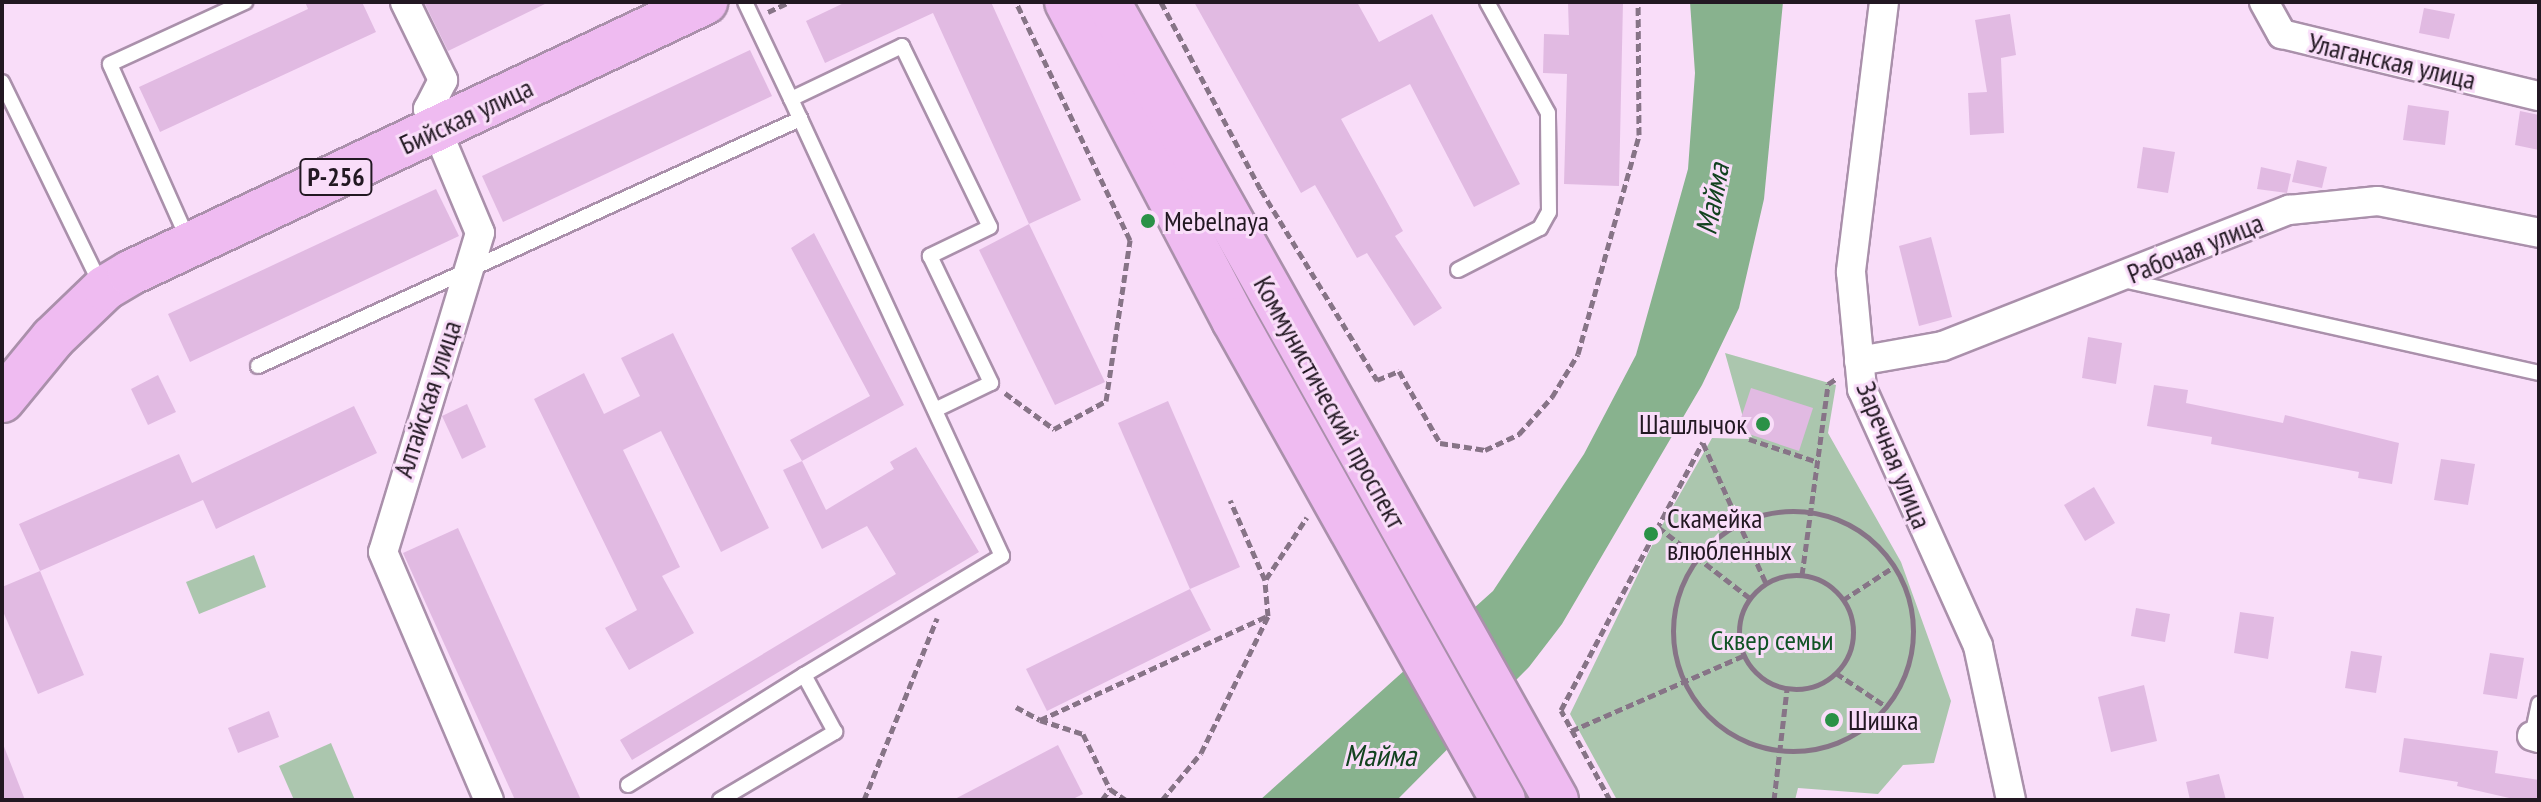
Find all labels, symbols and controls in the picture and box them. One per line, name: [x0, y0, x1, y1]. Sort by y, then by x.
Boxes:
street label: Улаганская улица: [2305, 25, 2479, 97]
street label: Бийская улица: [394, 71, 538, 161]
road number: Р-256: [298, 155, 374, 199]
water label: Майма: [1687, 160, 1737, 238]
place label: Mebelnaya: [1164, 204, 1269, 238]
street label: Рабочая улица: [2122, 205, 2268, 291]
marker: Mebelnaya: [1139, 212, 1157, 230]
street label: Коммунистический проспект: [1247, 270, 1413, 534]
street label: Алтайская улица: [386, 316, 468, 482]
street label: Заречная улица: [1849, 377, 1939, 533]
place label: Шашлычок: [1639, 407, 1747, 441]
marker: Шашлычок: [1754, 415, 1772, 433]
place label: Скамейка влюбленных: [1667, 501, 1792, 567]
marker: Скамейка влюбленных: [1642, 525, 1660, 543]
park label: Сквер семьи: [1710, 623, 1834, 657]
place label: Шишка: [1848, 703, 1919, 737]
marker: Шишка: [1823, 711, 1841, 729]
water label: Майма: [1344, 737, 1416, 773]

